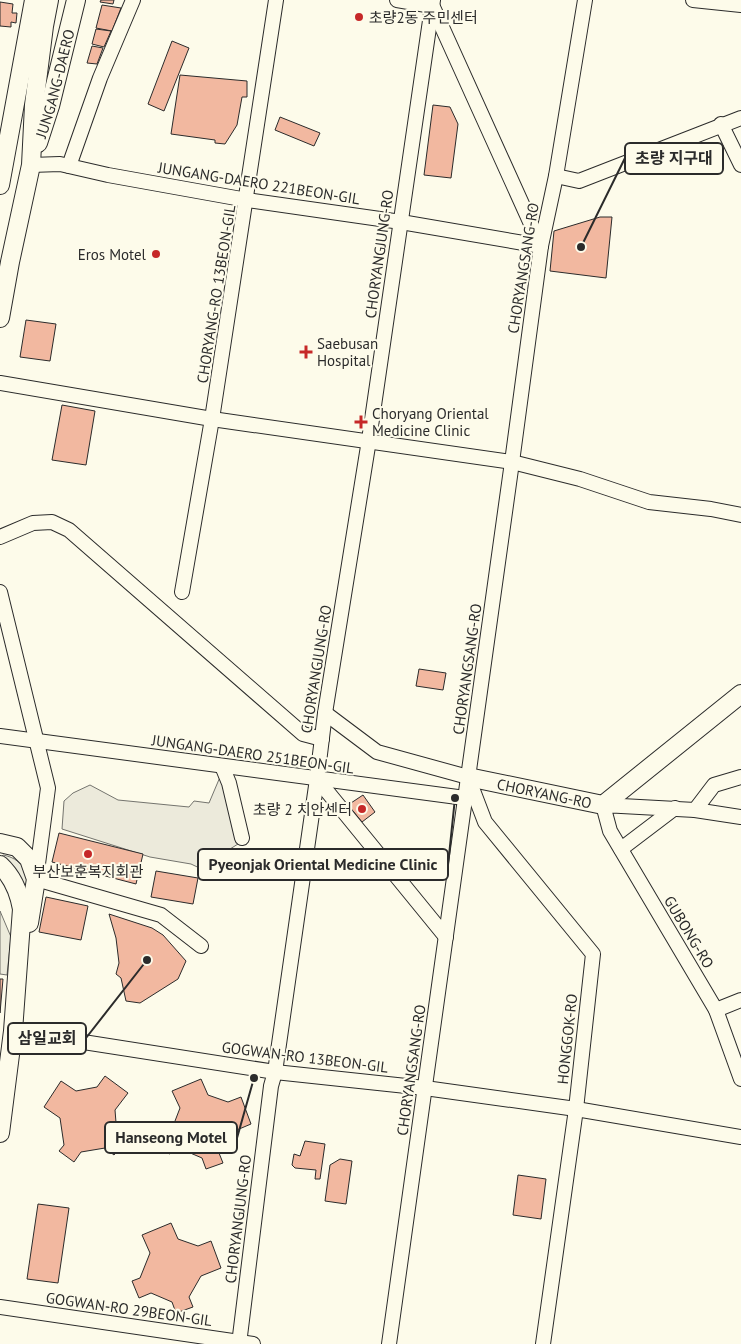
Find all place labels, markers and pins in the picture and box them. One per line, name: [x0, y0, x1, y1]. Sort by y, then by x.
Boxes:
place label: 초량2동 주민센터: [369, 8, 478, 27]
marker: 초량2동 주민센터: [353, 11, 365, 23]
callout: 초량 지구대: [625, 143, 723, 174]
place label: Eros Motel: [78, 245, 147, 264]
marker: Eros Motel: [150, 248, 162, 260]
place label: Saebusan Hospital: [317, 334, 378, 370]
marker: Saebusan Hospital: [299, 345, 313, 359]
place label: Choryang Oriental Medicine Clinic: [372, 404, 489, 440]
marker: Choryang Oriental Medicine Clinic: [354, 415, 368, 429]
place label: 초량 2 치안센터: [253, 800, 352, 819]
marker: 초량 2 치안센터: [356, 803, 368, 815]
marker: 부산보훈복지회관: [82, 848, 94, 860]
callout: Pyeonjak Oriental Medicine Clinic: [198, 849, 448, 880]
place label: 부산보훈복지회관: [33, 862, 143, 881]
callout: 삼일교회: [8, 1023, 86, 1054]
callout: Hanseong Motel: [105, 1122, 237, 1153]

